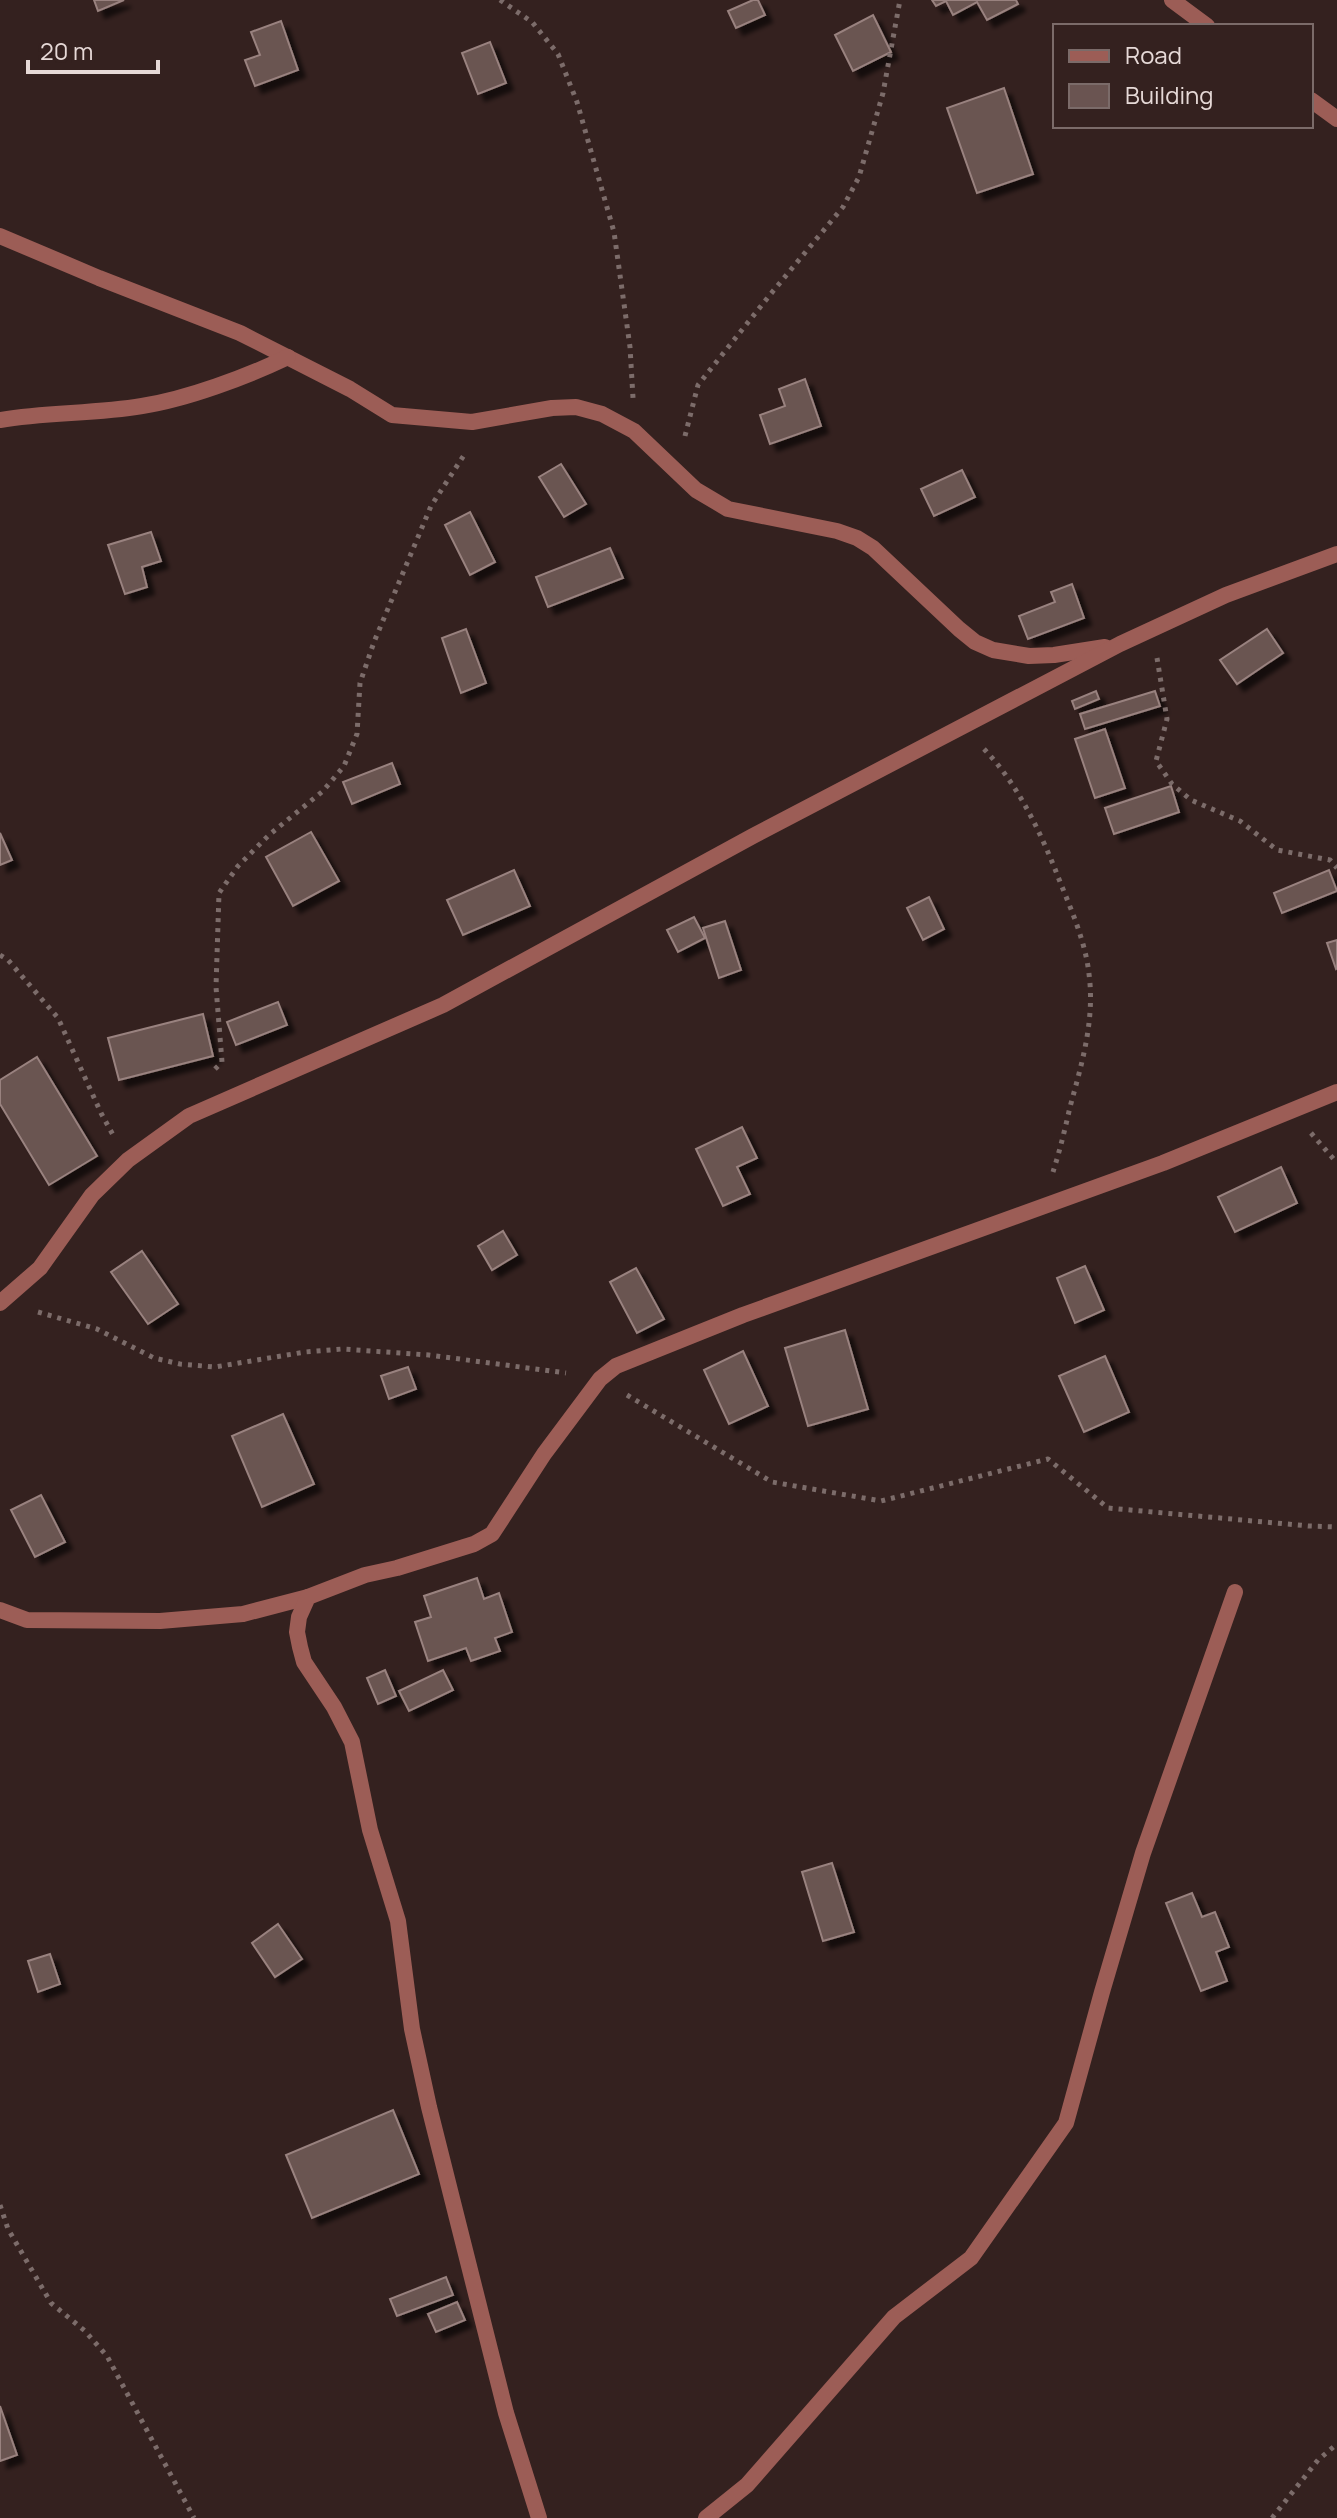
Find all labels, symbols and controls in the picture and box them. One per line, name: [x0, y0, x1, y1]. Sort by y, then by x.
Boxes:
scale bar: [28, 24, 158, 74]
legend: [1053, 24, 1313, 128]
text: 20 m: [40, 34, 93, 67]
text: Road: [1125, 38, 1182, 71]
text: Building: [1125, 78, 1213, 111]

